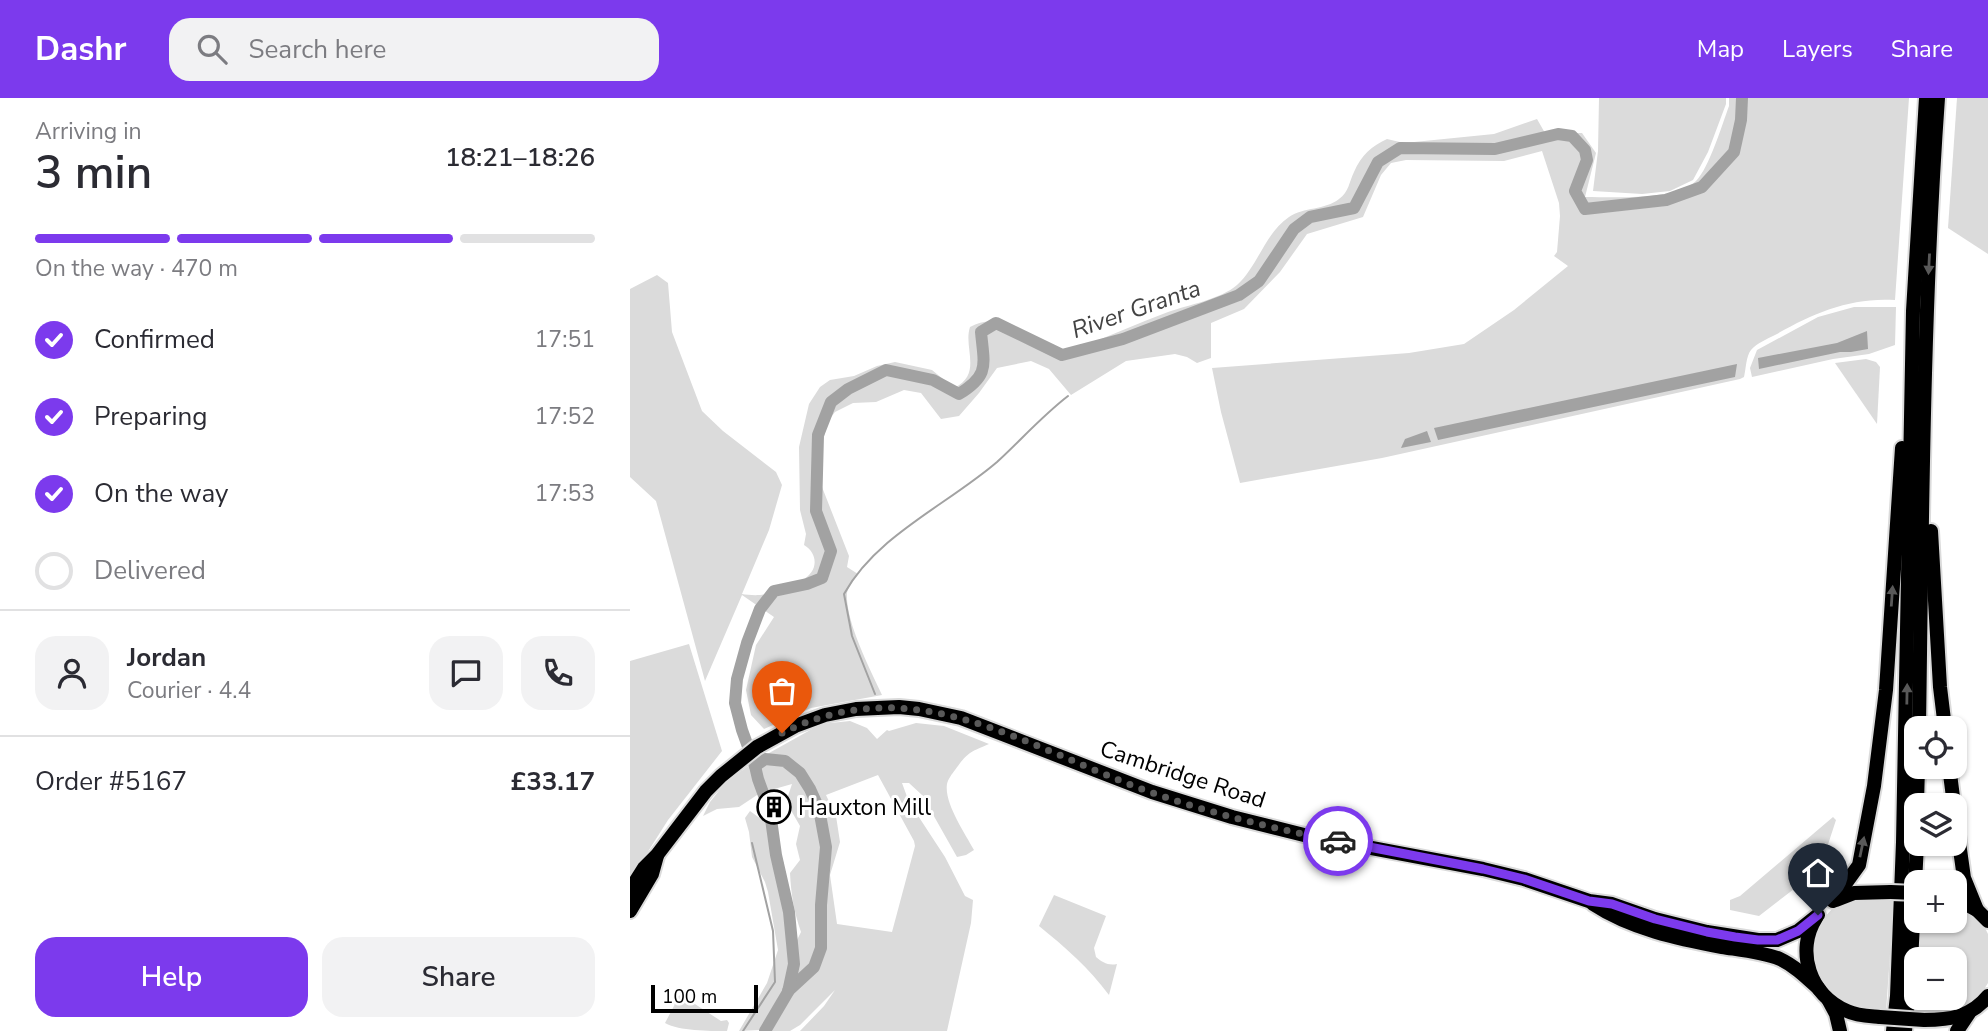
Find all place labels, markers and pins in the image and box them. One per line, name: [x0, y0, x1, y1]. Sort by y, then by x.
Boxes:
pin: [752, 661, 812, 733]
building icon: Hauxton Mill: [755, 788, 793, 826]
place label: Hauxton Mill: [798, 792, 931, 823]
pin: [1788, 843, 1848, 915]

